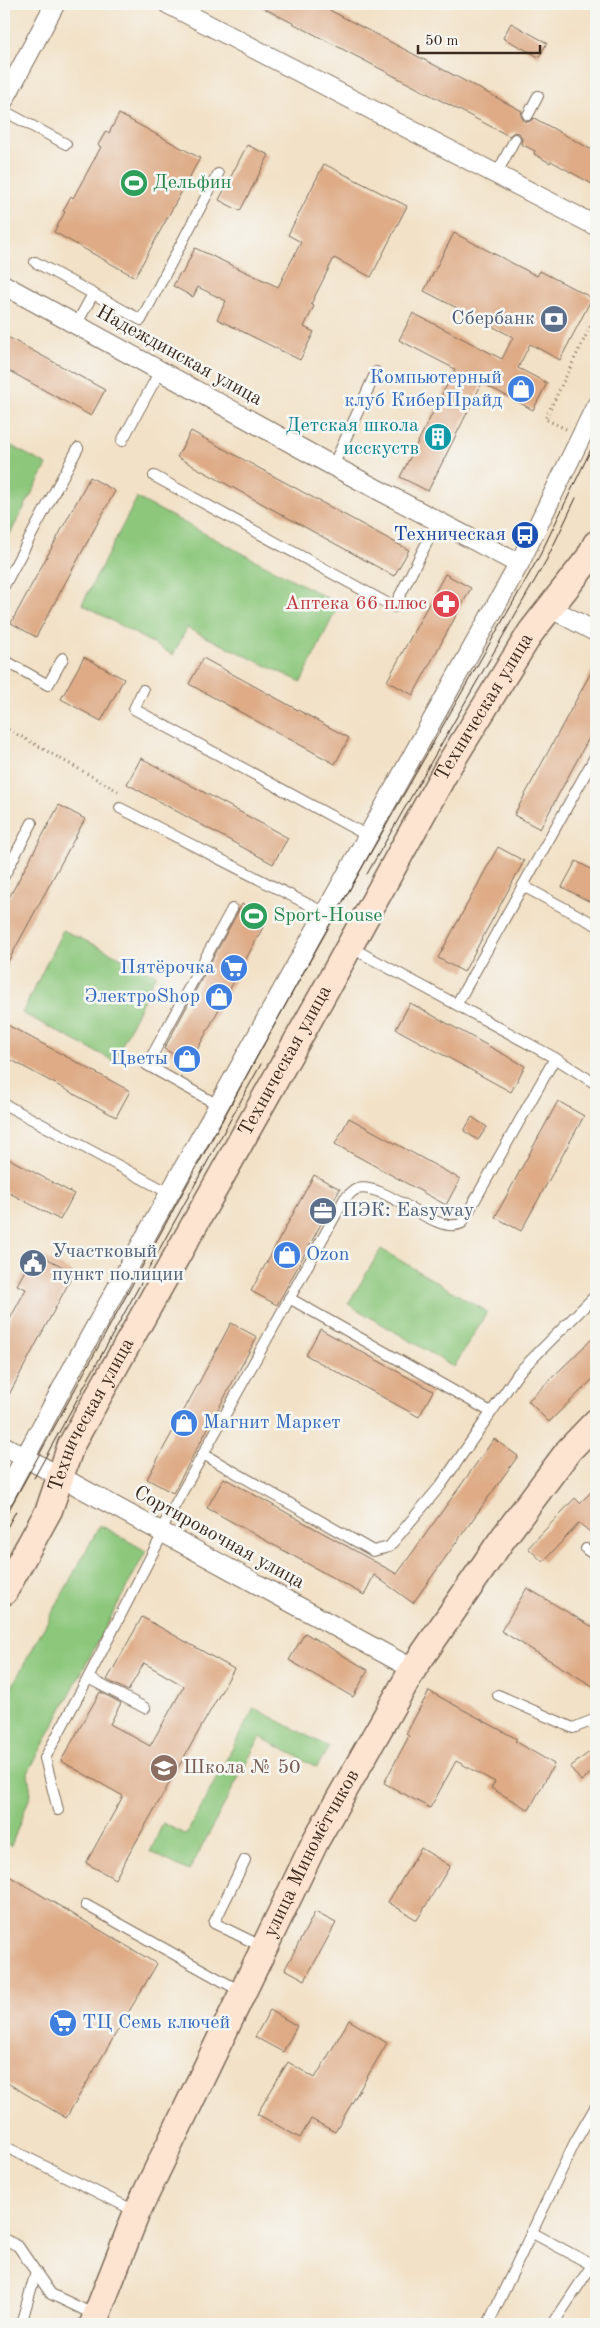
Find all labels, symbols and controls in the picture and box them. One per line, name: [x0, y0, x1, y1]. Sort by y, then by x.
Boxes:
scale bar: [418, 22, 540, 54]
text: 50 m: [425, 34, 459, 49]
sports icon: Дельфин: [119, 168, 149, 198]
place label: Дельфин: [153, 173, 231, 193]
street label: Надеждинская улица: [93, 302, 265, 410]
bank icon: Сбербанк: [539, 304, 569, 334]
place label: Сбербанк: [451, 309, 535, 329]
place label: Компьютерный клуб КиберПрайд: [344, 368, 502, 411]
shop icon: Компьютерный клуб КиберПрайд: [506, 374, 536, 404]
place label: Детская школа исскуств: [286, 416, 419, 459]
building icon: Детская школа исскуств: [423, 422, 453, 452]
bus stop icon: Техническая: [510, 520, 540, 550]
place label: Техническая: [394, 525, 506, 545]
pharmacy icon: Аптека 66 плюс: [431, 589, 461, 619]
place label: Аптека 66 плюс: [285, 594, 427, 614]
street label: Техническая улица: [432, 630, 538, 785]
sports icon: Sport-House: [239, 901, 269, 931]
place label: Sport-House: [273, 906, 383, 926]
supermarket icon: Пятёрочка: [219, 953, 249, 983]
place label: Пятёрочка: [120, 958, 215, 978]
shop icon: ЭлектроShop: [204, 982, 234, 1012]
street label: Техническая улица: [236, 982, 336, 1140]
place label: ЭлектроShop: [85, 987, 200, 1007]
shop icon: Цветы: [172, 1044, 202, 1074]
place label: Цветы: [111, 1049, 168, 1069]
office icon: ПЭК: Easyway: [308, 1196, 338, 1226]
place label: ПЭК: Easyway: [342, 1201, 475, 1221]
shop icon: Ozon: [272, 1240, 302, 1270]
place label: Участковый пункт полиции: [52, 1242, 184, 1285]
place label: Ozon: [306, 1245, 350, 1265]
public building icon: Участковый пункт полиции: [18, 1248, 48, 1278]
street label: Техническая улица: [46, 1335, 139, 1494]
shop icon: Магнит Маркет: [169, 1408, 199, 1438]
place label: Магнит Маркет: [203, 1413, 341, 1433]
street label: Сортировочная улица: [130, 1483, 308, 1593]
school or university icon: Школа № 50: [149, 1753, 179, 1783]
place label: Школа № 50: [183, 1758, 301, 1778]
street label: улица Миномётчиков: [261, 1767, 364, 1941]
supermarket icon: ТЦ Семь ключей: [48, 2008, 78, 2038]
place label: ТЦ Семь ключей: [82, 2013, 230, 2033]

